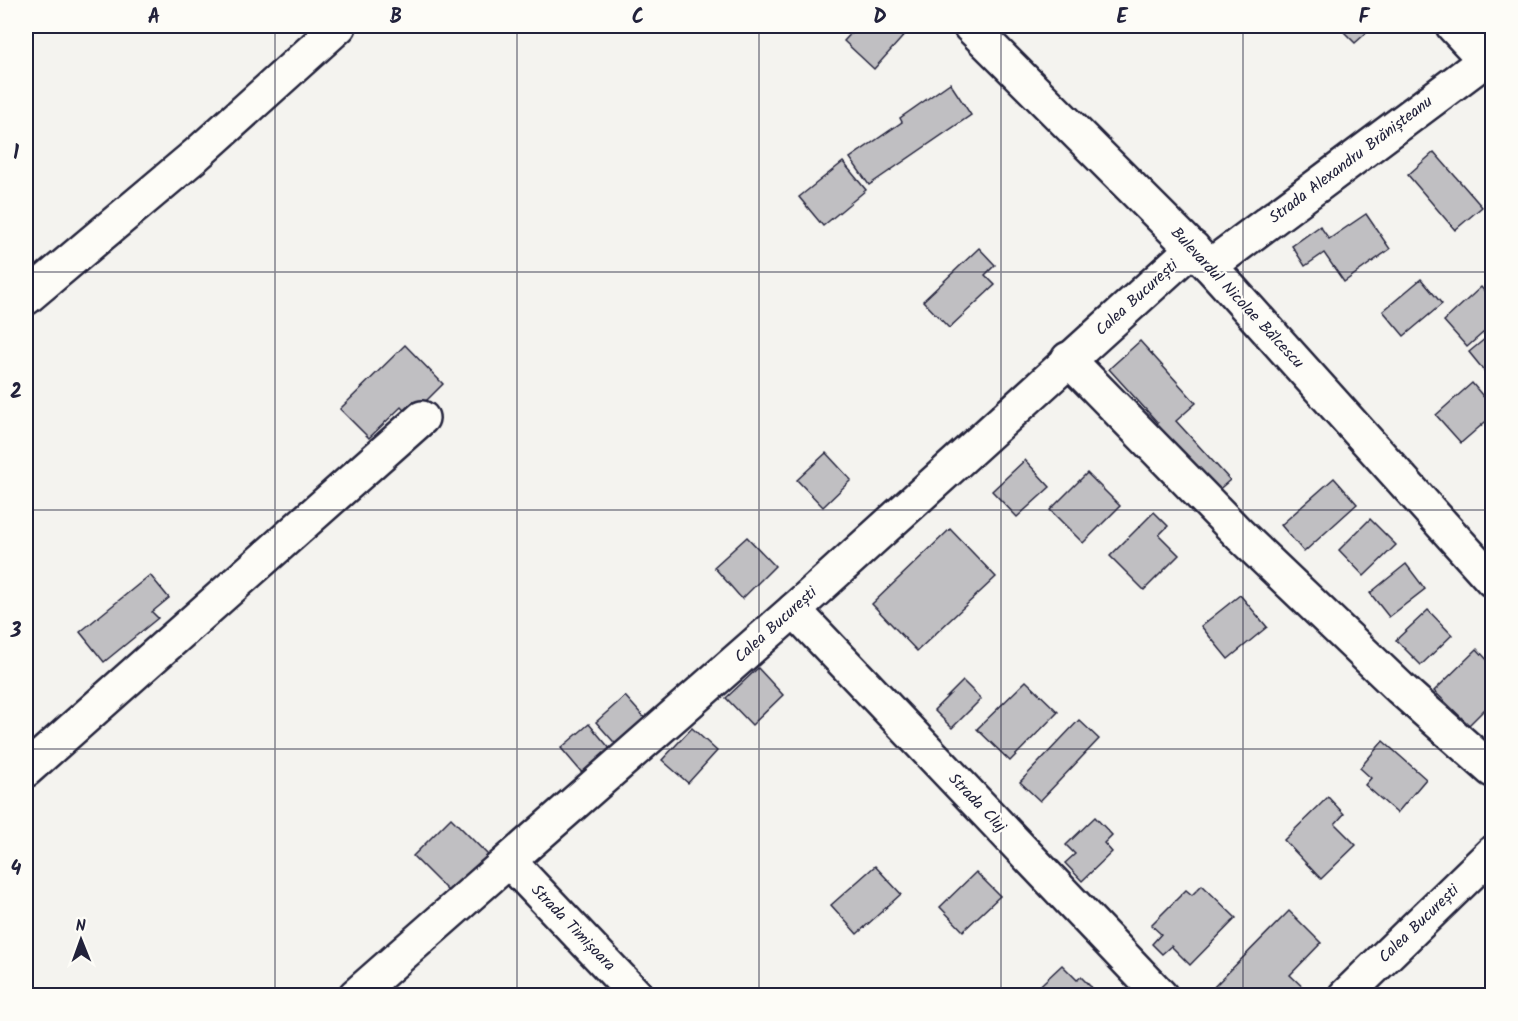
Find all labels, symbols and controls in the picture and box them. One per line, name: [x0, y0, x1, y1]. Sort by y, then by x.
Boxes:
text: A: [148, 2, 160, 34]
text: B: [390, 2, 402, 34]
text: C: [632, 2, 644, 34]
text: D: [873, 2, 887, 34]
text: E: [1116, 2, 1128, 34]
text: F: [1359, 2, 1371, 34]
street label: Strada Alexandru Brănișteanu: [1264, 90, 1439, 230]
text: 1: [13, 138, 19, 170]
street label: Bulevardul Nicolae Bălcescu: [1164, 221, 1310, 375]
street label: Calea București: [1090, 253, 1185, 342]
text: 2: [10, 377, 22, 409]
street label: Calea București: [729, 580, 824, 669]
text: 3: [10, 616, 22, 648]
street label: Strada Cluj: [942, 767, 1013, 839]
text: 4: [11, 854, 22, 886]
street label: Calea București: [1373, 878, 1466, 969]
street label: Strada Timișoara: [525, 879, 621, 977]
north arrow: [51, 910, 111, 970]
text: N: [75, 914, 86, 939]

